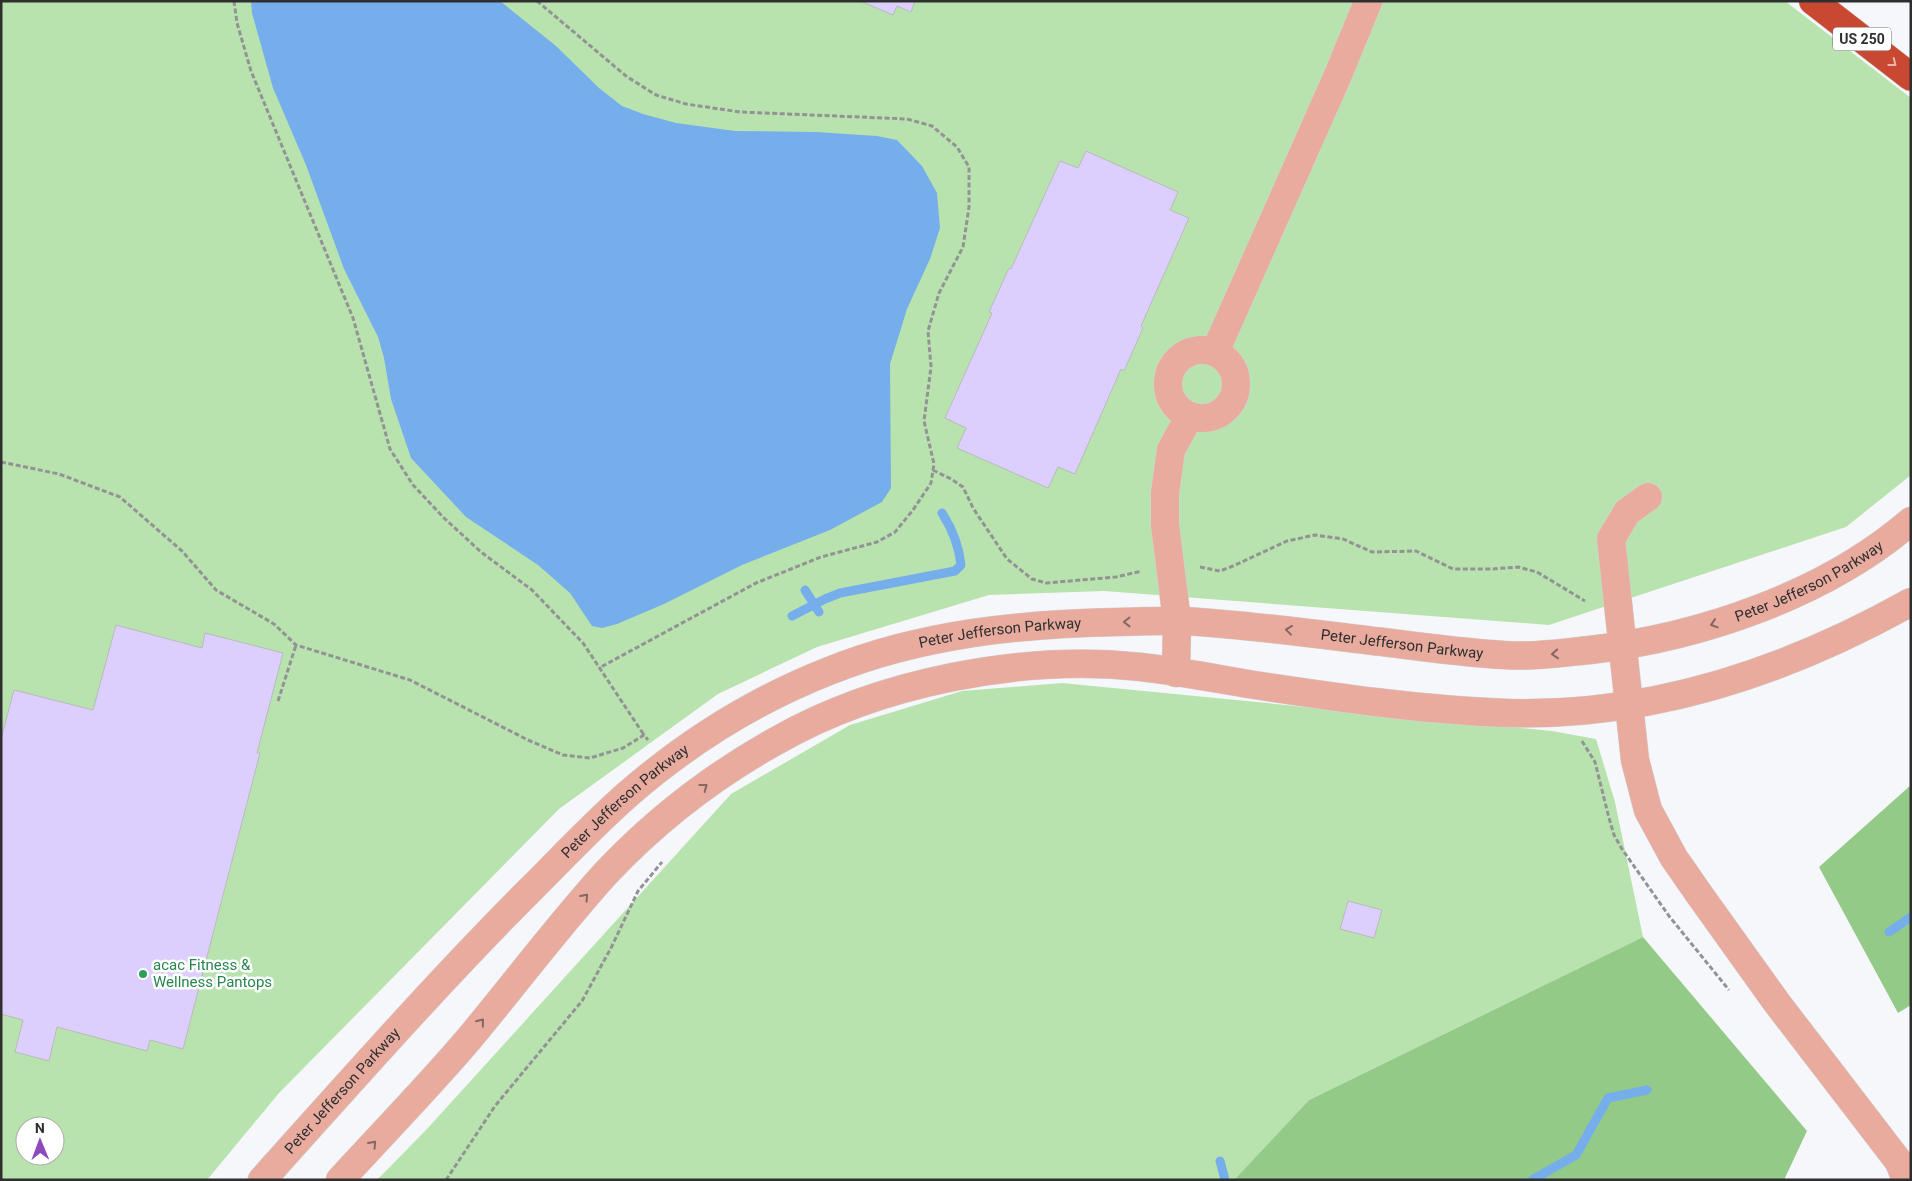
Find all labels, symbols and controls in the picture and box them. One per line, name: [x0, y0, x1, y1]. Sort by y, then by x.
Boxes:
road number: US 250: [1833, 28, 1891, 50]
one-way arrow: [1887, 58, 1896, 66]
street label: Peter Jefferson Parkway: [1732, 537, 1887, 626]
street label: Peter Jefferson Parkway: [917, 614, 1082, 652]
one-way arrow: [1122, 617, 1130, 627]
one-way arrow: [1710, 618, 1719, 628]
one-way arrow: [1284, 625, 1292, 636]
street label: Peter Jefferson Parkway: [1320, 626, 1484, 663]
one-way arrow: [1550, 648, 1558, 659]
street label: Peter Jefferson Parkway: [557, 741, 692, 862]
one-way arrow: [698, 784, 708, 793]
one-way arrow: [579, 894, 588, 903]
place label: acac Fitness & Wellness Pantops: [153, 956, 272, 991]
marker: acac Fitness & Wellness Pantops: [137, 968, 149, 980]
one-way arrow: [476, 1019, 485, 1028]
street label: Peter Jefferson Parkway: [281, 1024, 404, 1158]
north arrow: [15, 1116, 65, 1166]
text: N: [35, 1120, 45, 1136]
one-way arrow: [367, 1140, 376, 1149]

